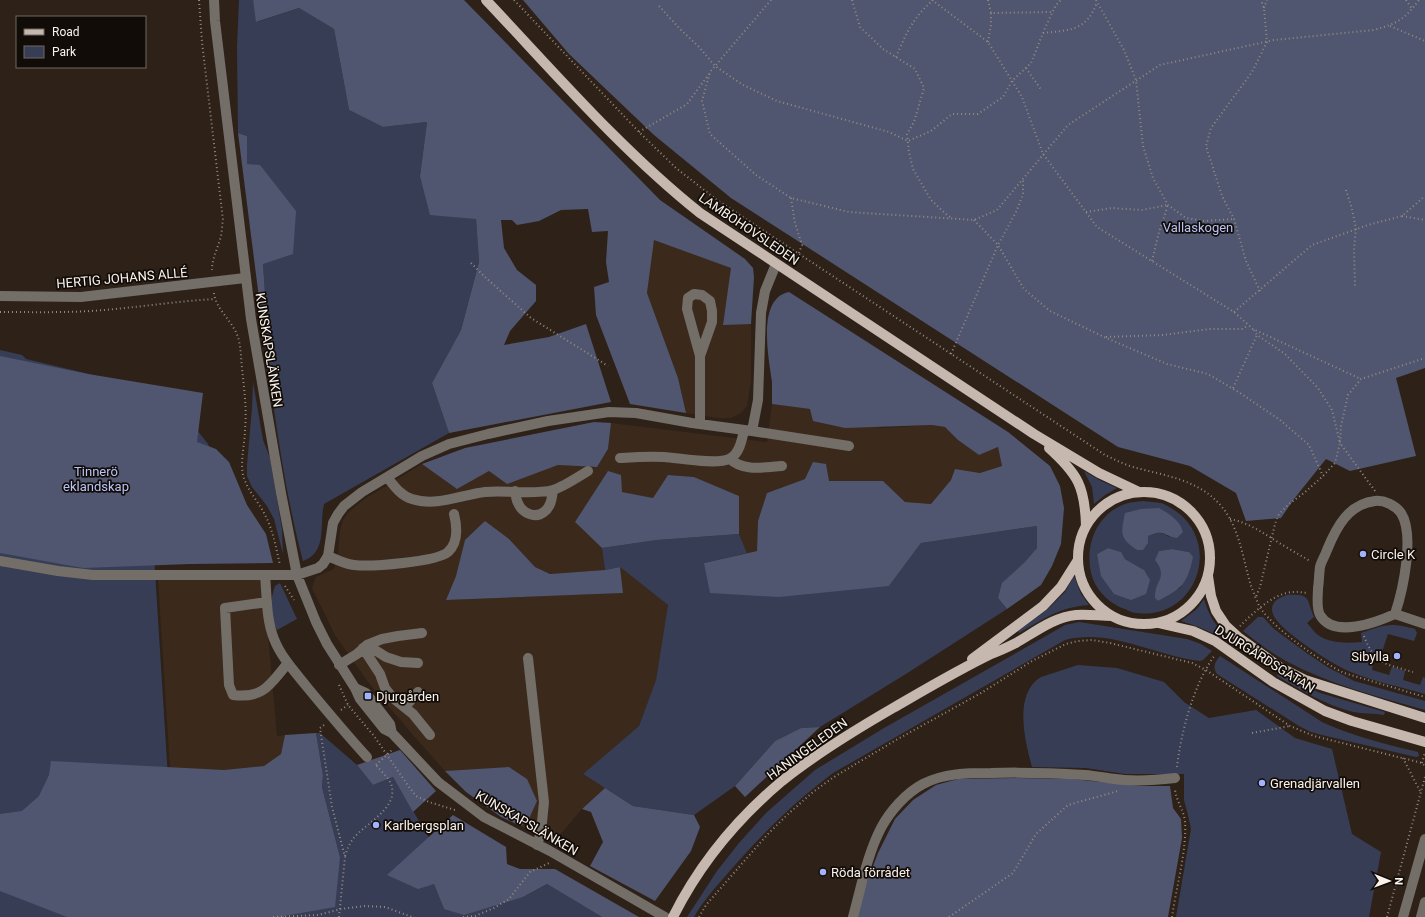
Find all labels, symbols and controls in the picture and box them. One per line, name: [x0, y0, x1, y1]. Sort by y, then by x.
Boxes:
legend: [16, 16, 146, 68]
text: Road: [52, 25, 80, 39]
text: Park: [52, 45, 77, 59]
street label: LAMBOHOVSLEDEN: [696, 190, 802, 268]
park label: Vallaskogen: [1163, 220, 1233, 235]
street label: HERTIG JOHANS ALLÉ: [56, 265, 188, 291]
street label: KUNSKAPSLÄNKEN: [253, 292, 285, 408]
park label: Tinnerö eklandskap: [63, 464, 129, 494]
place label: Circle K: [1371, 547, 1416, 562]
marker: Circle K: [1358, 549, 1368, 559]
street label: DJURGÅRDSGATAN: [1212, 621, 1318, 696]
place label: Sibylla: [1351, 649, 1389, 664]
marker: Sibylla: [1392, 651, 1402, 661]
place label: Djurgården: [376, 689, 439, 704]
marker: Djurgården: [363, 691, 373, 701]
street label: HANINGELEDEN: [764, 715, 850, 783]
place label: Grenadjärvallen: [1270, 776, 1360, 791]
marker: Grenadjärvallen: [1257, 778, 1267, 788]
street label: KUNSKAPSLÄNKEN: [473, 788, 581, 858]
place label: Karlbergsplan: [384, 818, 464, 833]
marker: Karlbergsplan: [371, 820, 381, 830]
north arrow: [1369, 861, 1409, 901]
place label: Röda förrådet: [831, 865, 910, 880]
marker: Röda förrådet: [818, 867, 828, 877]
text: N: [1392, 877, 1405, 885]

